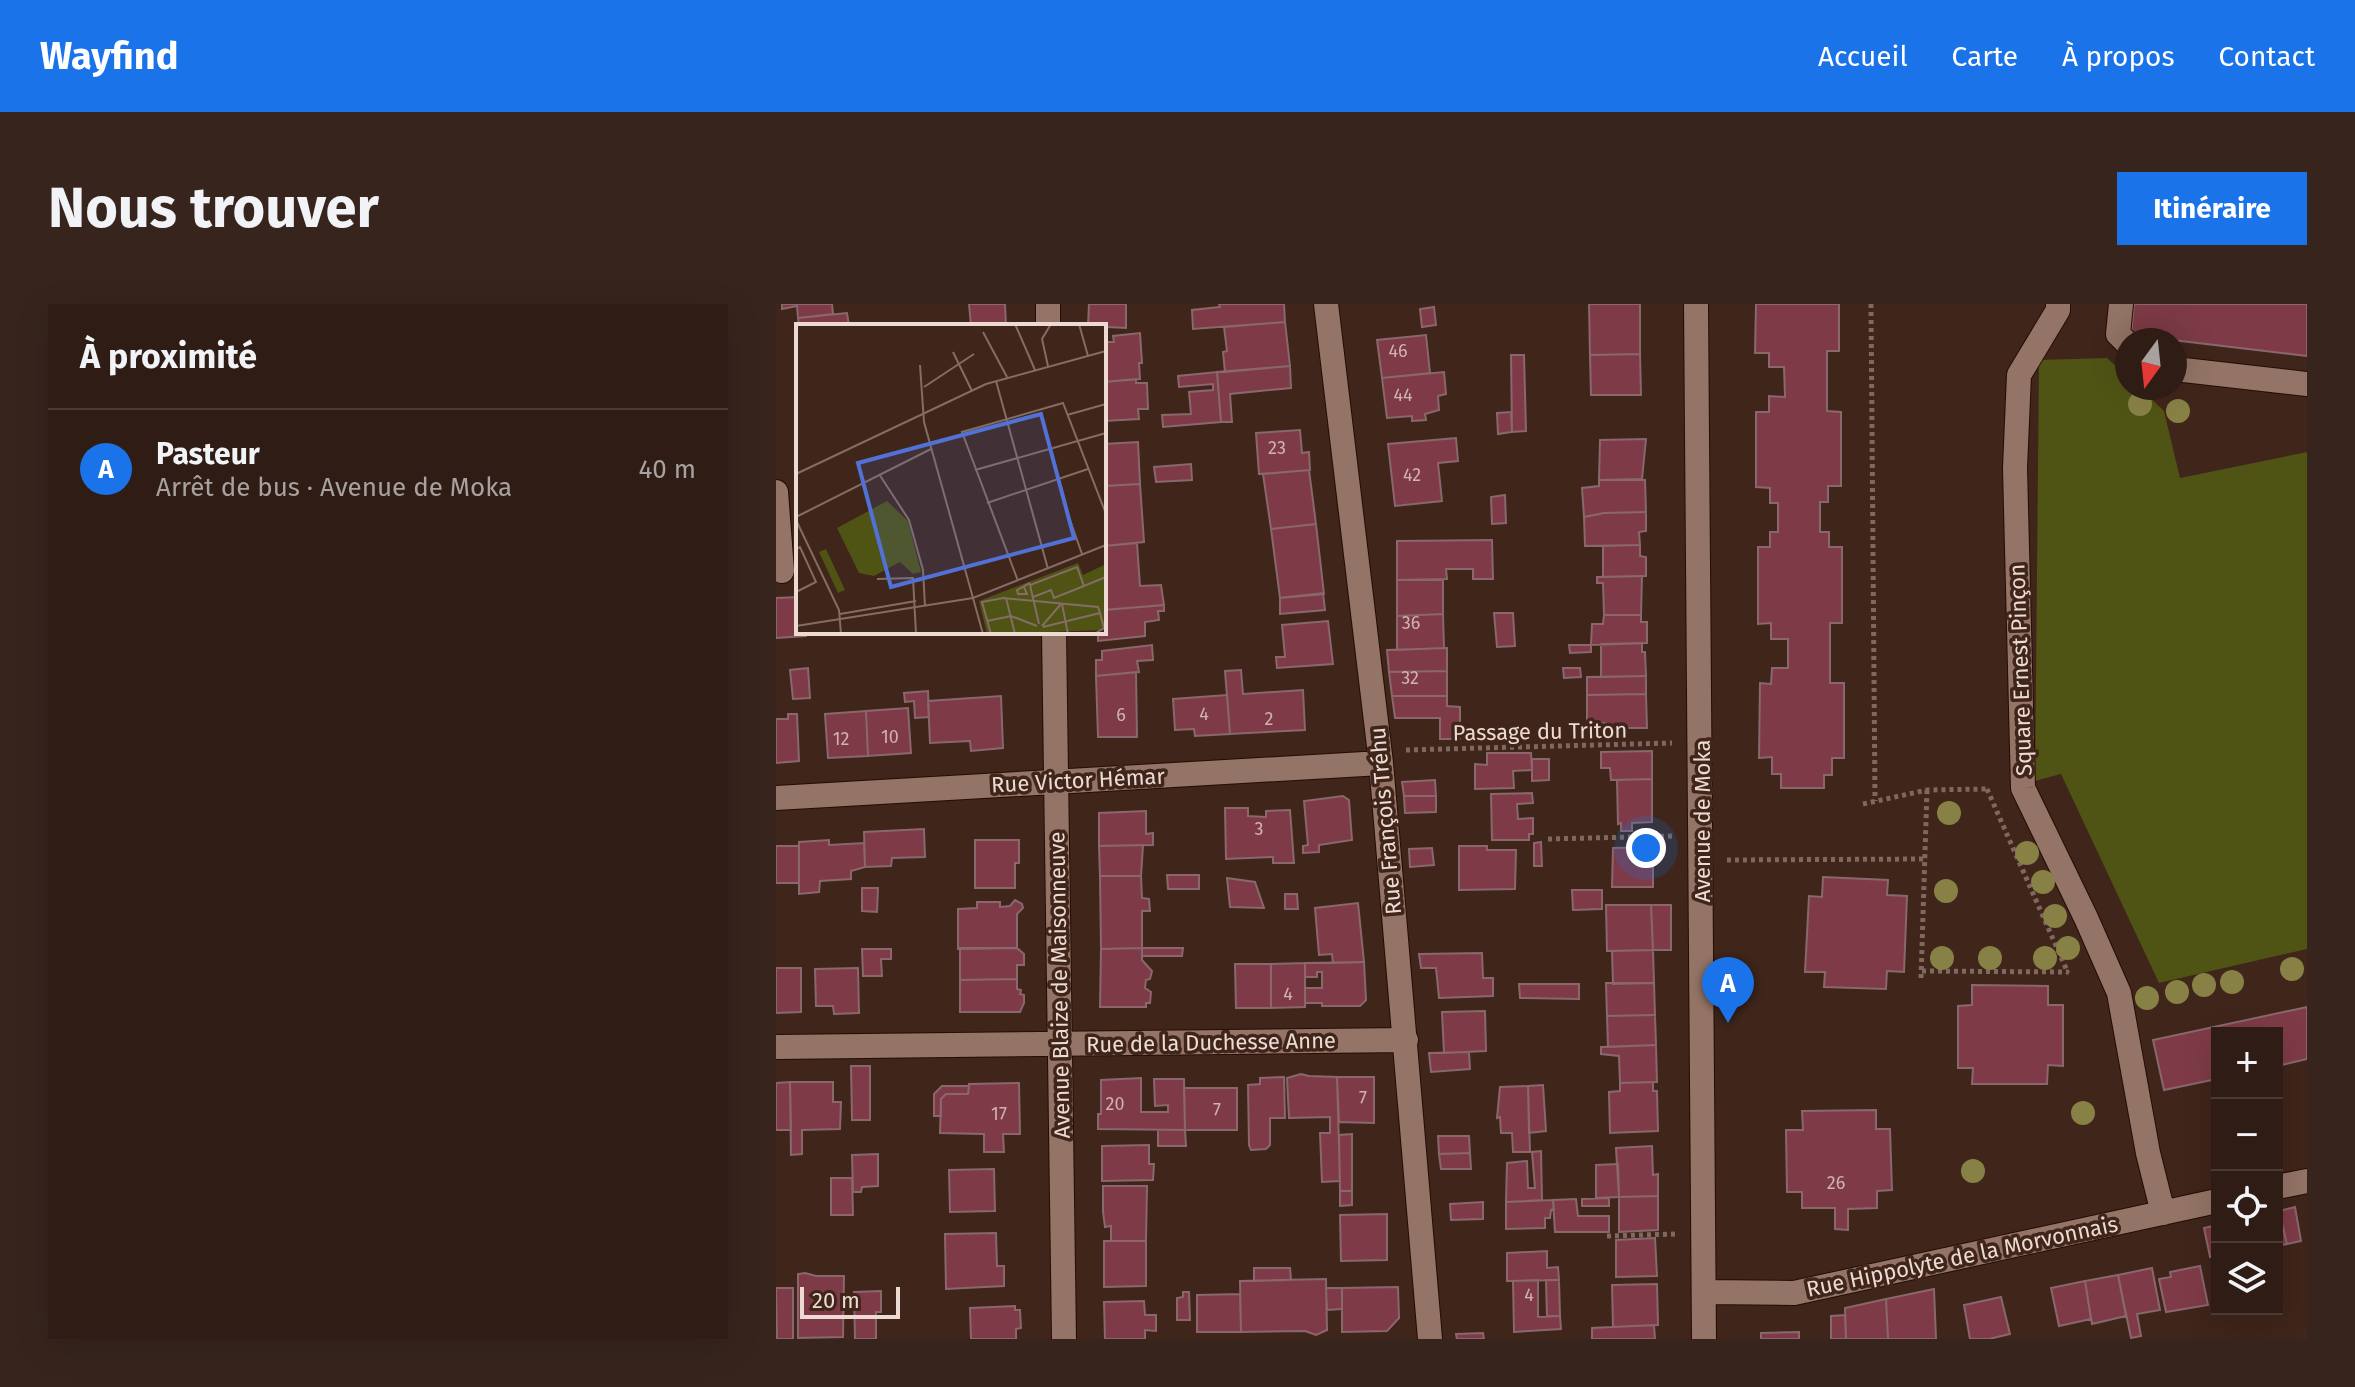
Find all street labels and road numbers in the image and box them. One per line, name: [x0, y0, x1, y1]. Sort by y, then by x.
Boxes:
street label: Square Ernest Pinçon: [2003, 563, 2038, 777]
street label: Passage du Triton: [1452, 716, 1628, 747]
street label: Rue François Tréhu: [1364, 726, 1407, 916]
street label: Avenue de Moka: [1689, 740, 1716, 902]
street label: Rue Victor Hémar: [990, 762, 1166, 799]
street label: Avenue Blaize de Maisonneuve: [1043, 831, 1076, 1139]
street label: Rue de la Duchesse Anne: [1086, 1027, 1336, 1058]
street label: Rue Hippolyte de la Morvonnais: [1804, 1210, 2120, 1303]

